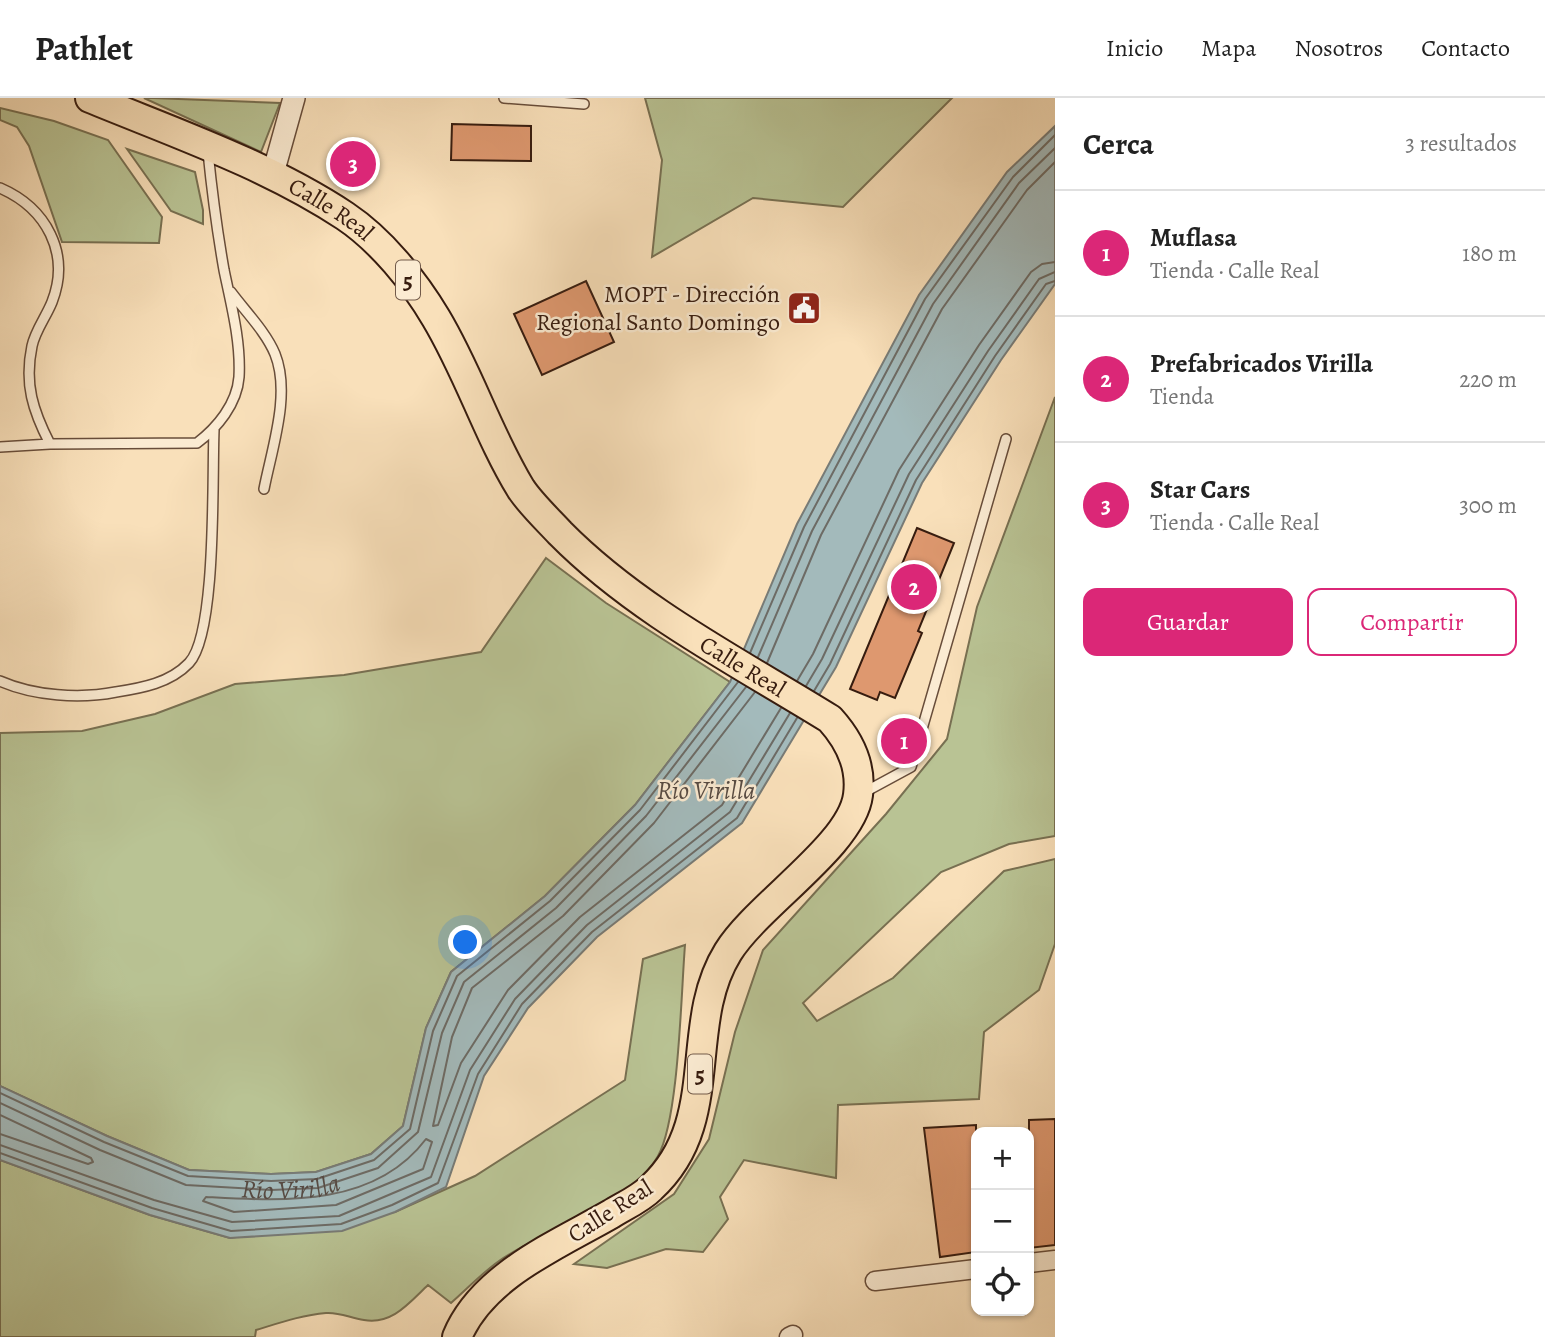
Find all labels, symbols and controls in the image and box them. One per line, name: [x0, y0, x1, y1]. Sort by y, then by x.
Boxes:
text: Pathlet: [35, 26, 133, 71]
text: Inicio: [1106, 32, 1163, 64]
text: Mapa: [1201, 32, 1256, 64]
text: Nosotros: [1294, 32, 1383, 64]
text: Contacto: [1421, 32, 1510, 64]
text: Cerca: [1083, 124, 1154, 164]
text: 3 resultados: [1405, 128, 1517, 159]
pin: 3: [330, 138, 376, 190]
street label: Calle Real: [283, 170, 381, 248]
text: Muflasa: [1150, 220, 1237, 255]
text: 1: [1102, 238, 1110, 269]
text: 180 m: [1462, 238, 1517, 269]
text: Tienda · Calle Real: [1150, 255, 1319, 286]
road number: 5: [396, 260, 420, 300]
place label: MOPT - Dirección Regional Santo Domingo: [536, 278, 780, 338]
public building icon: MOPT - Dirección Regional Santo Domingo: [785, 289, 823, 327]
text: Prefabricados Virilla: [1150, 346, 1373, 381]
text: 2: [1100, 364, 1112, 395]
text: 220 m: [1459, 364, 1517, 395]
text: Tienda: [1150, 381, 1214, 412]
text: Star Cars: [1150, 472, 1250, 507]
text: 3: [1101, 490, 1111, 521]
text: 300 m: [1459, 490, 1517, 521]
text: Tienda · Calle Real: [1150, 507, 1319, 538]
pin: 2: [891, 561, 937, 613]
button: Guardar: [1083, 588, 1293, 656]
button: Compartir: [1307, 588, 1517, 656]
street label: Calle Real: [694, 628, 792, 705]
pin: 1: [881, 715, 927, 767]
water label: Río Virilla: [657, 773, 755, 808]
your location: [448, 925, 482, 959]
road number: 5: [688, 1054, 712, 1093]
map controls: [971, 1127, 1034, 1316]
button: +: [971, 1127, 1034, 1190]
water label: Río Virilla: [240, 1164, 344, 1208]
street label: Calle Real: [561, 1172, 659, 1250]
button: −: [971, 1190, 1034, 1253]
button: locate: [971, 1253, 1034, 1316]

